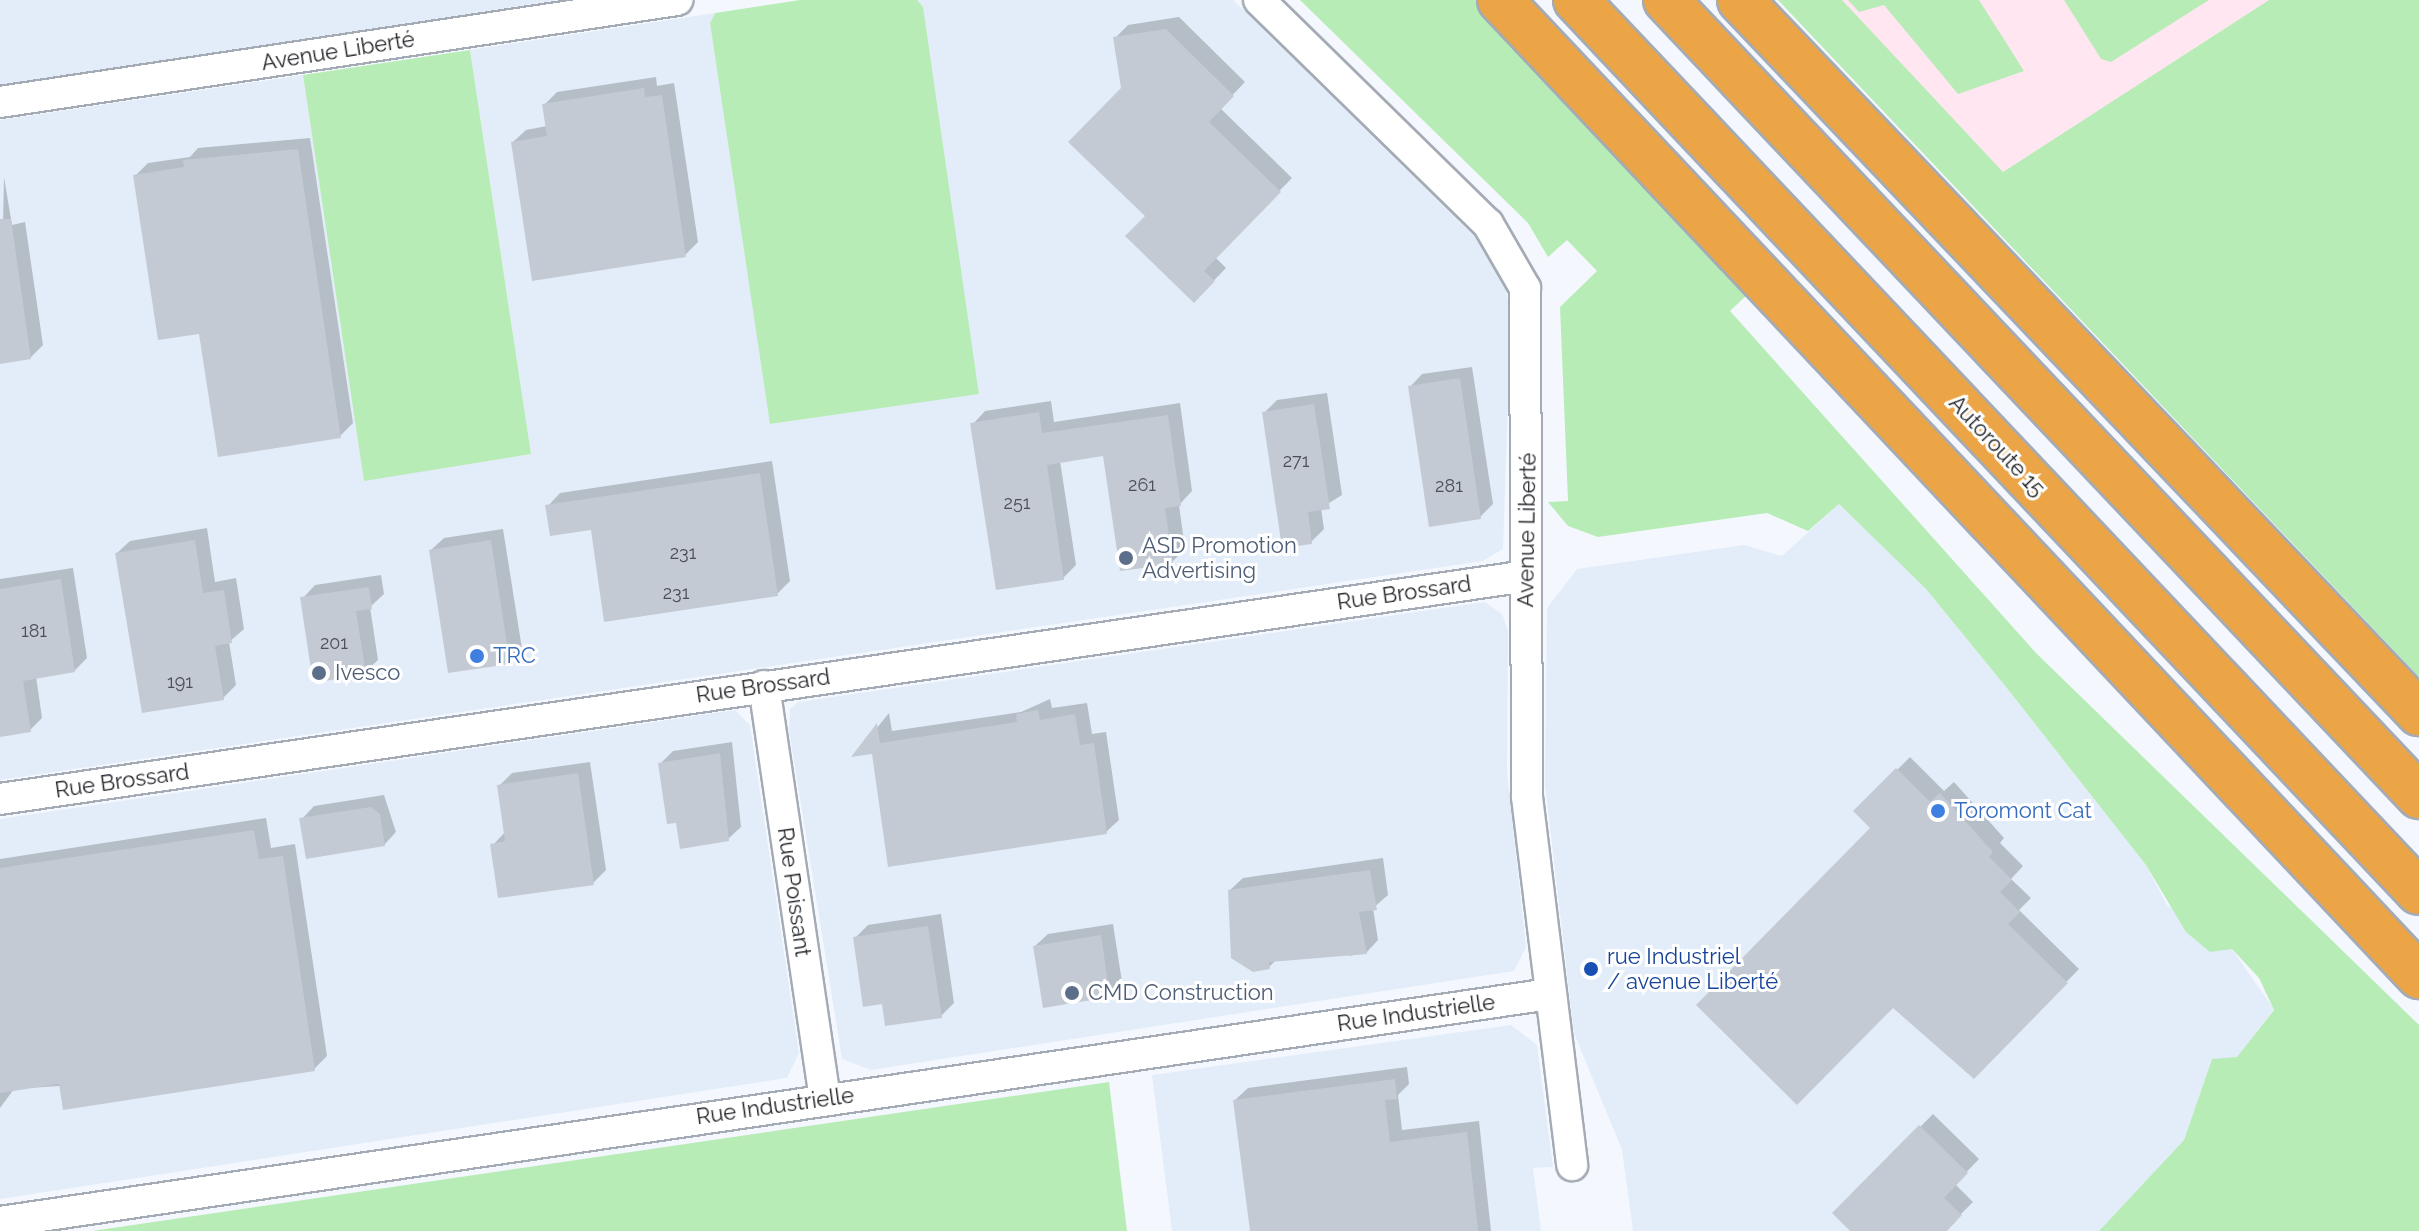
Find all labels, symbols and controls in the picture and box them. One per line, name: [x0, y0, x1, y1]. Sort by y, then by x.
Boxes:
street label: Avenue Liberté: [260, 26, 416, 76]
street label: Autoroute 15: [1943, 390, 2051, 502]
house number: 271: [1283, 450, 1309, 472]
street label: Avenue Liberté: [1512, 452, 1542, 608]
house number: 261: [1128, 474, 1156, 496]
house number: 281: [1435, 475, 1463, 497]
house number: 251: [1004, 492, 1030, 514]
place label: ASD Promotion Advertising: [1142, 532, 1297, 584]
house number: 231: [670, 542, 696, 564]
marker: ASD Promotion Advertising: [1117, 549, 1135, 567]
street label: Rue Brossard: [1335, 571, 1473, 615]
house number: 231: [663, 582, 689, 604]
house number: 181: [21, 620, 47, 642]
house number: 201: [320, 632, 348, 654]
place label: TRC: [493, 643, 536, 669]
marker: TRC: [468, 647, 486, 665]
place label: Ivesco: [335, 660, 400, 686]
marker: Ivesco: [310, 664, 328, 682]
street label: Rue Brossard: [694, 664, 832, 708]
house number: 191: [167, 671, 193, 693]
street label: Rue Brossard: [53, 759, 191, 803]
place label: Toromont Cat: [1954, 798, 2092, 824]
marker: Toromont Cat: [1929, 802, 1947, 820]
street label: Rue Poissant: [772, 826, 816, 958]
place label: rue Industriel / avenue Liberté: [1607, 943, 1778, 994]
marker: rue Industriel / avenue Liberté: [1582, 960, 1600, 978]
place label: CMD Construction: [1088, 980, 1274, 1006]
marker: CMD Construction: [1063, 984, 1081, 1002]
street label: Rue Industrielle: [1335, 989, 1497, 1037]
street label: Rue Industrielle: [694, 1082, 856, 1130]

